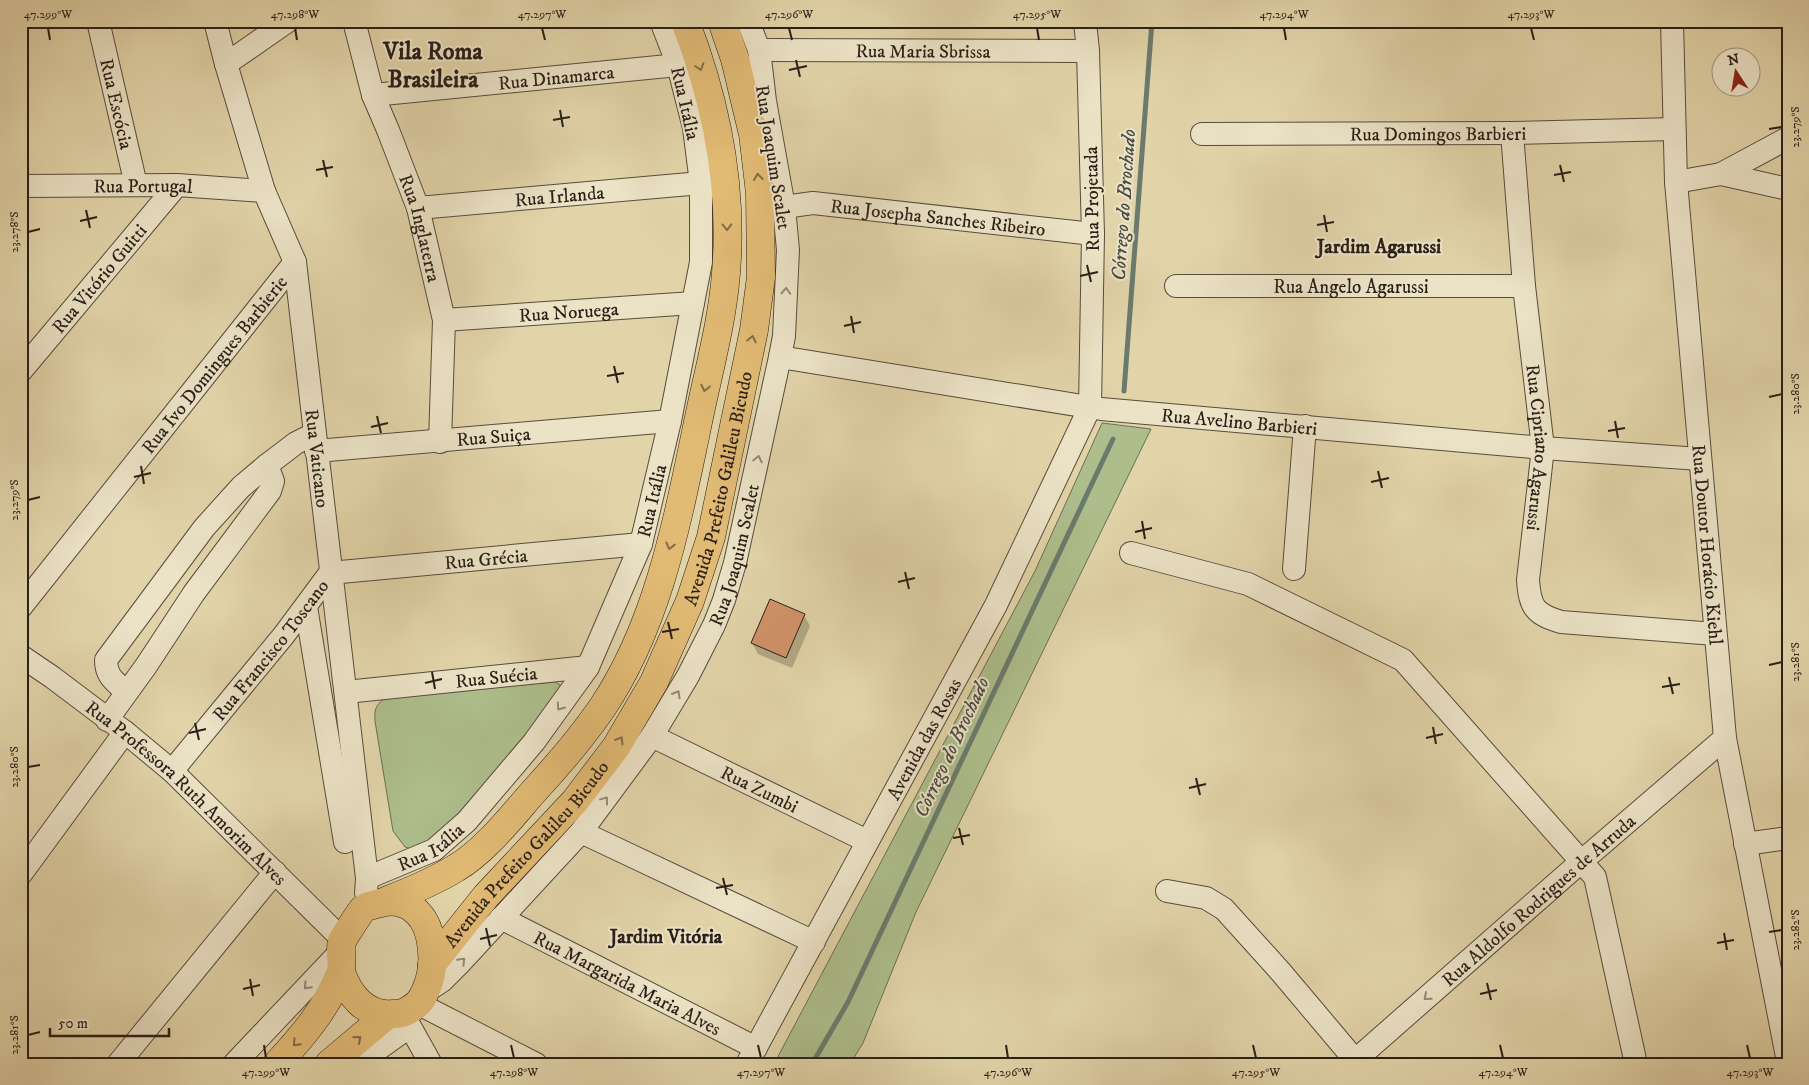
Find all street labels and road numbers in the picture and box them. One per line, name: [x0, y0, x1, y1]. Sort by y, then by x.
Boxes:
street label: Rua Maria Sbrissa: [855, 40, 991, 64]
street label: Rua Escócia: [94, 57, 137, 152]
street label: Rua Dinamarca: [497, 61, 615, 96]
street label: Rua Itália: [665, 65, 704, 142]
street label: Rua Joaquim Scalet: [749, 83, 795, 231]
street label: Rua Domingos Barbieri: [1350, 123, 1527, 147]
street label: Rua Projetada: [1080, 146, 1105, 252]
street label: Rua Inglaterra: [393, 171, 445, 284]
street label: Rua Portugal: [93, 175, 194, 199]
street label: Rua Irlanda: [514, 182, 605, 212]
street label: Rua Josepha Sanches Ribeiro: [829, 195, 1046, 242]
street label: Rua Vitório Guitti: [47, 220, 152, 339]
street label: Rua Ivo Domingues Barbierie: [137, 271, 293, 459]
street label: Rua Angelo Agarussi: [1273, 276, 1429, 299]
street label: Rua Noruega: [518, 298, 619, 328]
street label: Rua Cipriano Agarussi: [1520, 363, 1553, 532]
street label: Avenida Prefeito Galileu Bicudo: [679, 369, 758, 609]
street label: Rua Avelino Barbieri: [1160, 404, 1318, 441]
street label: Rua Vaticano: [299, 408, 334, 509]
street label: Rua Suiça: [455, 423, 531, 452]
street label: Rua Doutor Horácio Kiehl: [1686, 443, 1727, 646]
street label: Rua Itália: [633, 462, 672, 540]
street label: Rua Joaquim Scalet: [705, 482, 765, 630]
street label: Rua Grécia: [443, 545, 529, 575]
street label: Rua Francisco Toscano: [208, 575, 334, 726]
street label: Rua Suécia: [454, 662, 538, 694]
street label: Avenida das Rosas: [882, 675, 967, 804]
street label: Rua Professora Ruth Amorim Alves: [80, 696, 291, 891]
street label: Avenida Prefeito Galileu Bicudo: [440, 757, 614, 953]
street label: Rua Zumbi: [717, 761, 802, 819]
street label: Rua Aldolfo Rodrigues de Arruda: [1438, 810, 1641, 992]
street label: Rua Itália: [394, 819, 469, 877]
street label: Rua Margarida Maria Alves: [529, 927, 724, 1041]

